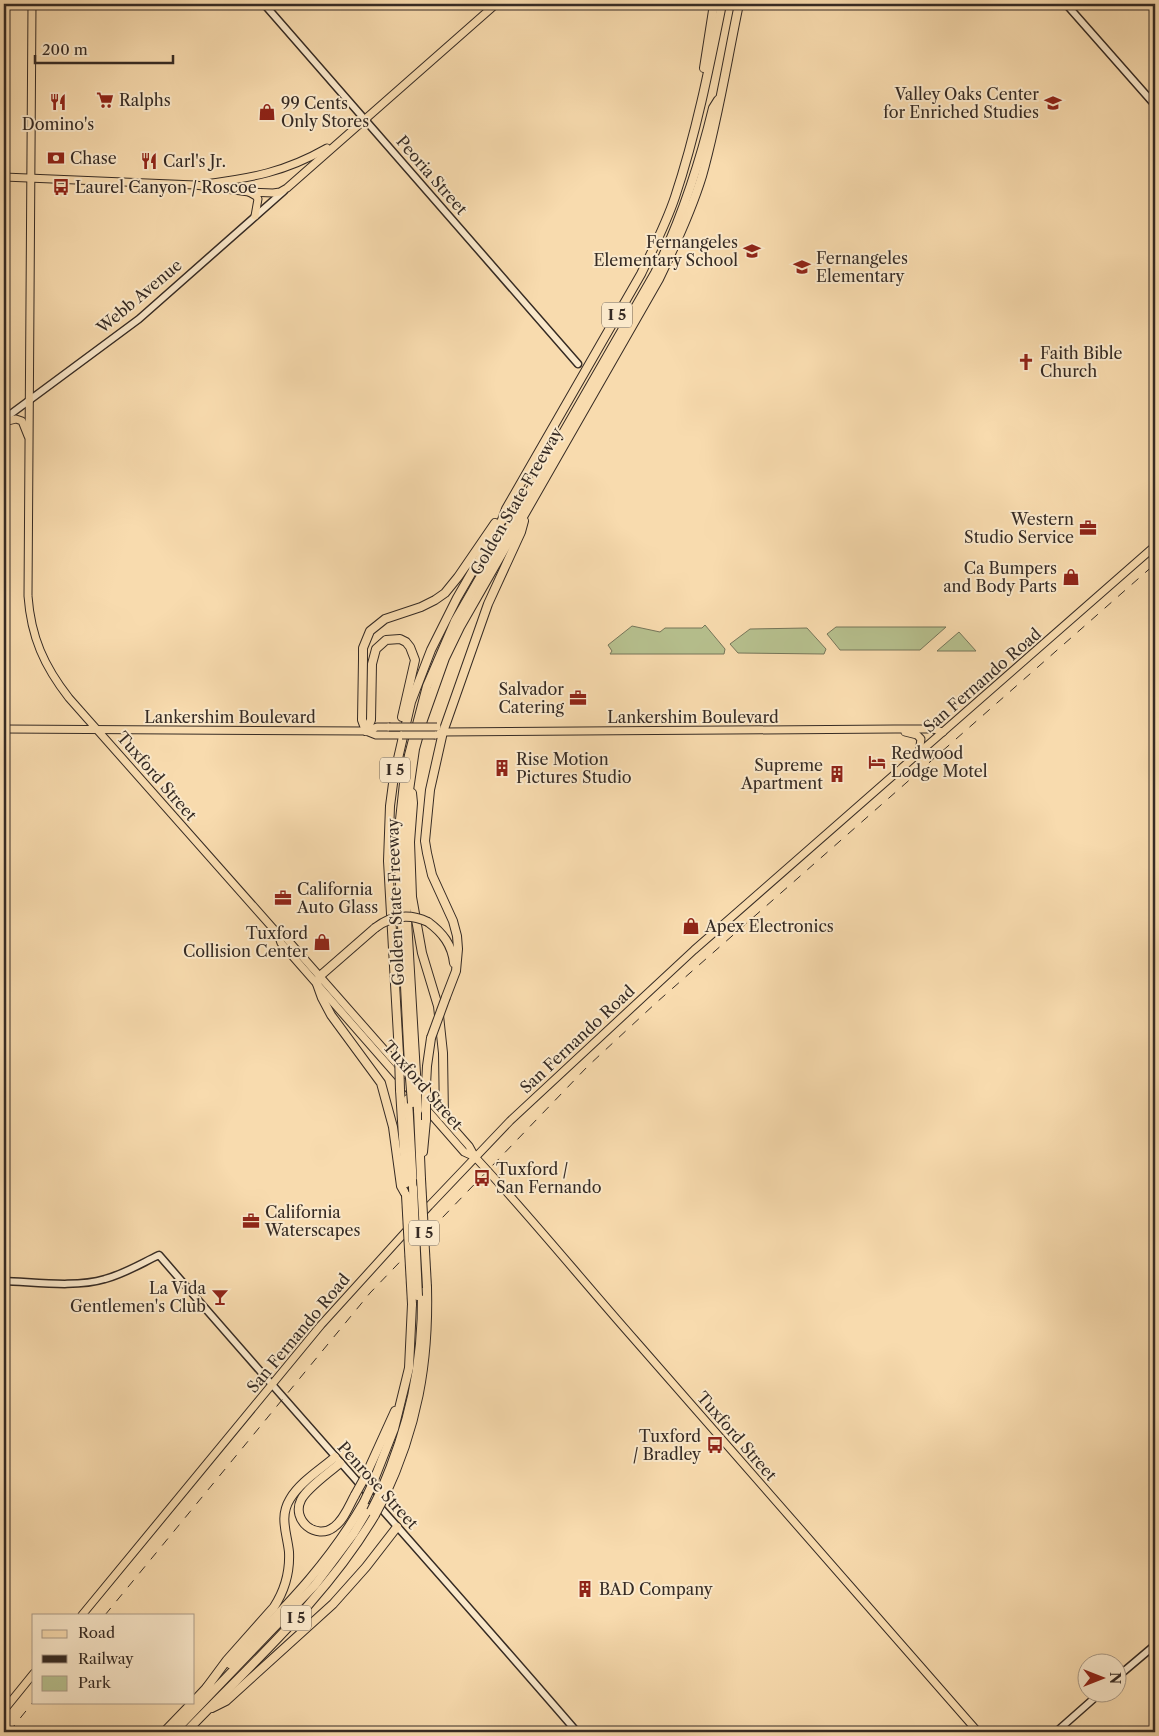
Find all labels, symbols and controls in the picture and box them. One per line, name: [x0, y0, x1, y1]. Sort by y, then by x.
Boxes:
scale bar: [35, 32, 172, 64]
text: 200 m: [42, 40, 88, 59]
place label: Valley Oaks Center for Enriched Studies: [883, 84, 1039, 122]
supermarket icon: Ralphs: [95, 90, 115, 110]
place label: Ralphs: [119, 90, 171, 110]
restaurant icon: Domino's: [48, 92, 68, 112]
place label: 99 Cents Only Stores: [281, 93, 369, 131]
school or university icon: Valley Oaks Center for Enriched Studies: [1043, 93, 1063, 113]
shop icon: 99 Cents Only Stores: [257, 102, 277, 122]
place label: Domino's: [22, 114, 94, 134]
street label: Peoria Street: [392, 131, 472, 219]
bank icon: Chase: [46, 148, 66, 168]
place label: Chase: [70, 148, 117, 168]
restaurant icon: Carl's Jr.: [139, 151, 159, 171]
place label: Carl's Jr.: [163, 151, 226, 171]
bus stop icon: Laurel Canyon / Roscoe: [51, 177, 71, 197]
place label: Laurel Canyon / Roscoe: [75, 177, 257, 197]
place label: Fernangeles Elementary School: [594, 232, 738, 270]
school or university icon: Fernangeles Elementary School: [742, 241, 762, 261]
place label: Fernangeles Elementary: [816, 248, 908, 286]
street label: Webb Avenue: [92, 255, 186, 338]
school or university icon: Fernangeles Elementary: [792, 257, 812, 277]
road number: I 5: [602, 302, 632, 328]
place label: Faith Bible Church: [1040, 343, 1122, 381]
church icon: Faith Bible Church: [1016, 352, 1036, 372]
street label: Golden State Freeway: [466, 423, 567, 578]
place label: Western Studio Service: [964, 509, 1074, 547]
office icon: Western Studio Service: [1078, 518, 1098, 538]
place label: Ca Bumpers and Body Parts: [943, 558, 1057, 596]
shop icon: Ca Bumpers and Body Parts: [1061, 567, 1081, 587]
street label: San Fernando Road: [919, 623, 1045, 737]
place label: Salvador Catering: [499, 679, 565, 717]
office icon: Salvador Catering: [568, 688, 588, 708]
street label: Lankershim Boulevard: [144, 707, 316, 727]
street label: Lankershim Boulevard: [607, 707, 779, 727]
street label: Tuxford Street: [113, 727, 201, 825]
place label: Redwood Lodge Motel: [891, 743, 988, 781]
place label: Rise Motion Pictures Studio: [516, 749, 632, 787]
hotel icon: Redwood Lodge Motel: [867, 752, 887, 772]
place label: Supreme Apartment: [740, 755, 823, 793]
road number: I 5: [380, 758, 410, 782]
building icon: Rise Motion Pictures Studio: [492, 758, 512, 778]
building icon: Supreme Apartment: [827, 764, 847, 784]
street label: Golden State Freeway: [382, 817, 408, 986]
place label: California Auto Glass: [296, 879, 378, 917]
office icon: California Auto Glass: [273, 888, 293, 908]
shop icon: Apex Electronics: [681, 916, 701, 936]
place label: Apex Electronics: [704, 916, 834, 936]
place label: Tuxford Collision Center: [183, 923, 308, 961]
shop icon: Tuxford Collision Center: [312, 932, 332, 952]
street label: San Fernando Road: [516, 981, 639, 1097]
street label: Tuxford Street: [379, 1036, 467, 1134]
place label: Tuxford / San Fernando: [496, 1159, 602, 1197]
bus stop icon: Tuxford / San Fernando: [472, 1168, 492, 1188]
place label: California Waterscapes: [264, 1202, 361, 1240]
office icon: California Waterscapes: [241, 1211, 261, 1231]
road number: I 5: [409, 1220, 439, 1246]
street label: San Fernando Road: [242, 1269, 354, 1397]
place label: La Vida Gentlemen's Club: [70, 1278, 207, 1316]
bar icon: La Vida Gentlemen's Club: [210, 1287, 230, 1307]
street label: Tuxford Street: [693, 1387, 781, 1485]
place label: Tuxford / Bradley: [633, 1426, 702, 1464]
bus stop icon: Tuxford / Bradley: [705, 1435, 725, 1455]
street label: Penrose Street: [333, 1437, 423, 1533]
building icon: BAD Company: [575, 1579, 595, 1599]
place label: BAD Company: [599, 1579, 714, 1599]
road number: I 5: [281, 1606, 311, 1630]
legend: [32, 1614, 195, 1704]
text: Road: [78, 1623, 115, 1642]
text: Railway: [78, 1649, 134, 1668]
north arrow: [1076, 1654, 1126, 1704]
text: N: [1106, 1672, 1124, 1684]
text: Park: [78, 1673, 112, 1692]

